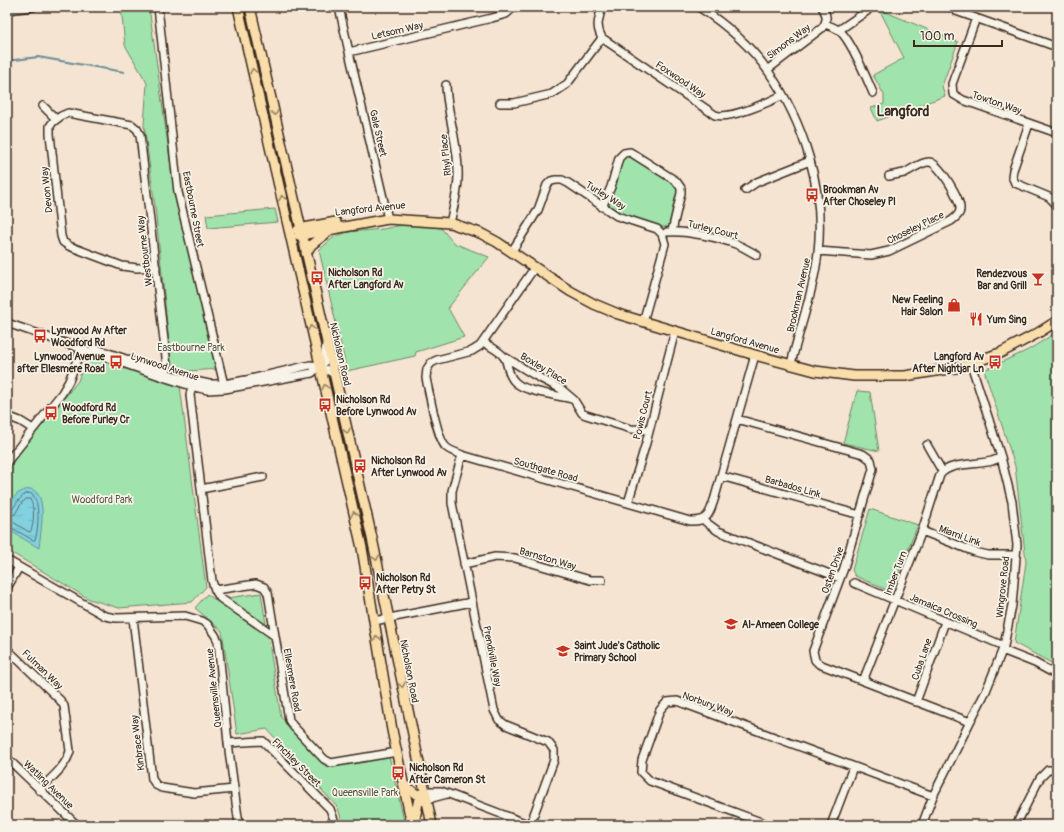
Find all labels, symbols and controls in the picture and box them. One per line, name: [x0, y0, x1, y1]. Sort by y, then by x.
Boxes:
street label: Letsom Way: [370, 19, 425, 43]
street label: Simons Way: [765, 21, 813, 62]
scale bar: [914, 22, 1002, 48]
text: 100 m: [920, 29, 955, 44]
street label: Foxwood Way: [653, 59, 708, 101]
one-way arrow: [249, 68, 257, 74]
street label: Towton Way: [970, 89, 1024, 117]
district label: Langford: [877, 103, 930, 120]
street label: Gale Street: [367, 109, 389, 159]
one-way arrow: [270, 110, 278, 116]
street label: Rhyl Place: [438, 133, 454, 176]
street label: Devon Way: [39, 166, 55, 214]
street label: Eastbourne Street: [180, 170, 206, 249]
street label: Turley Way: [583, 179, 628, 213]
place label: Brookman Av After Choseley Pl: [823, 184, 896, 208]
bus stop icon: Brookman Av After Choseley Pl: [804, 187, 820, 203]
one-way arrow: [278, 194, 286, 201]
street label: Langford Avenue: [334, 199, 406, 219]
street label: Choseley Place: [885, 209, 946, 247]
street label: Westbourne Way: [135, 214, 155, 287]
street label: Turley Court: [686, 218, 740, 242]
street label: Brookman Avenue: [785, 257, 813, 333]
place label: Nicholson Rd After Langford Av: [328, 267, 404, 291]
place label: Rendezvous Bar and Grill: [976, 268, 1028, 292]
bus stop icon: Nicholson Rd After Langford Av: [309, 270, 325, 286]
bar icon: Rendezvous Bar and Grill: [1030, 271, 1046, 287]
place label: New Feeling Hair Salon: [892, 294, 943, 318]
shop icon: New Feeling Hair Salon: [946, 297, 962, 313]
restaurant icon: Yum Sing: [968, 311, 984, 327]
place label: Yum Sing: [986, 314, 1027, 326]
street label: Nicholson Road: [327, 322, 353, 387]
place label: Lynwood Av After Woodford Rd: [51, 325, 127, 349]
one-way arrow: [308, 325, 316, 332]
street label: Langford Avenue: [709, 325, 780, 356]
bus stop icon: Lynwood Av After Woodford Rd: [32, 328, 48, 344]
park label: Eastbourne Park: [157, 342, 226, 354]
street label: Lynwood Avenue: [129, 350, 200, 384]
street label: Boxley Place: [518, 350, 569, 387]
place label: Lynwood Avenue after Ellesmere Road: [17, 351, 106, 375]
place label: Langford Av After Nightjar Ln: [912, 351, 984, 375]
bus stop icon: Lynwood Avenue after Ellesmere Road: [108, 354, 124, 370]
bus stop icon: Langford Av After Nightjar Ln: [987, 354, 1003, 370]
one-way arrow: [322, 384, 330, 391]
street label: Powis Court: [631, 389, 655, 441]
place label: Nicholson Rd Before Lynwood Av: [336, 394, 417, 418]
bus stop icon: Nicholson Rd Before Lynwood Av: [317, 397, 333, 413]
place label: Woodford Rd Before Purley Cr: [62, 402, 130, 426]
bus stop icon: Woodford Rd Before Purley Cr: [43, 405, 59, 421]
one-way arrow: [343, 428, 351, 434]
place label: Nicholson Rd After Lynwood Av: [371, 455, 447, 479]
street label: Southgate Road: [512, 455, 579, 485]
bus stop icon: Nicholson Rd After Lynwood Av: [352, 458, 368, 474]
street label: Barbados Link: [764, 473, 823, 501]
park label: Woodford Park: [72, 494, 133, 506]
one-way arrow: [351, 511, 359, 517]
street label: Miami Link: [937, 523, 983, 549]
street label: Barnston Way: [518, 545, 578, 573]
street label: Osten Drive: [819, 545, 847, 595]
street label: Imber Turn: [882, 549, 910, 597]
one-way arrow: [371, 555, 380, 561]
street label: Wingrove Road: [994, 556, 1012, 619]
place label: Nicholson Rd After Petry St: [376, 572, 437, 596]
bus stop icon: Nicholson Rd After Petry St: [357, 575, 373, 591]
street label: Jamaica Crossing: [908, 591, 979, 631]
school or university icon: Al-Ameen College: [723, 616, 739, 632]
place label: Al-Ameen College: [742, 619, 820, 631]
street label: Prendiville Way: [480, 625, 504, 688]
one-way arrow: [373, 635, 382, 641]
street label: Cuba Lane: [909, 637, 935, 682]
street label: Nicholson Road: [397, 638, 421, 704]
place label: Saint Jude's Catholic Primary School: [574, 640, 660, 664]
school or university icon: Saint Jude's Catholic Primary School: [555, 643, 571, 659]
street label: Fulman Way: [19, 647, 66, 693]
street label: Ellesmere Road: [281, 647, 304, 713]
street label: Queensville Avenue: [204, 648, 224, 728]
one-way arrow: [397, 682, 406, 688]
street label: Norbury Way: [681, 689, 735, 719]
street label: Kinbrace Way: [129, 714, 147, 771]
street label: Finchley Street: [269, 736, 324, 790]
street label: Watling Avenue: [21, 758, 76, 812]
place label: Nicholson Rd After Cameron St: [409, 762, 486, 786]
bus stop icon: Nicholson Rd After Cameron St: [390, 765, 406, 781]
park label: Queensville Park: [332, 787, 399, 799]

